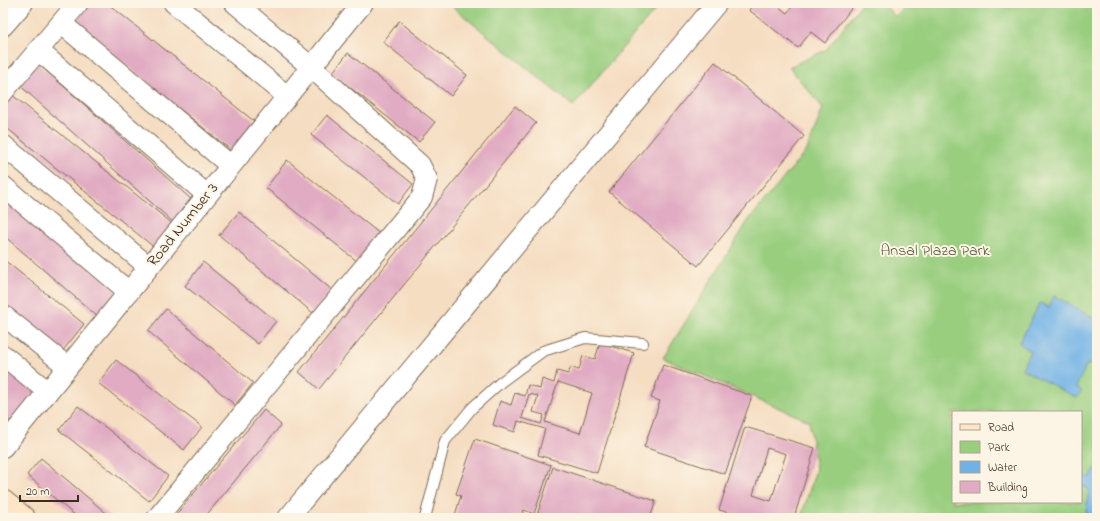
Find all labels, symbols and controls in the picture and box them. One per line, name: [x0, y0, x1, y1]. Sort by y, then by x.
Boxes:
street label: Road Number 3: [141, 178, 225, 272]
park label: Ansal Plaza Park: [880, 239, 991, 263]
legend: [952, 411, 1082, 503]
text: Road: [988, 419, 1014, 437]
text: Park: [988, 439, 1010, 457]
text: Water: [988, 459, 1017, 477]
scale bar: [20, 477, 78, 503]
text: Building: [987, 479, 1027, 498]
text: 20 m: [26, 483, 49, 501]

